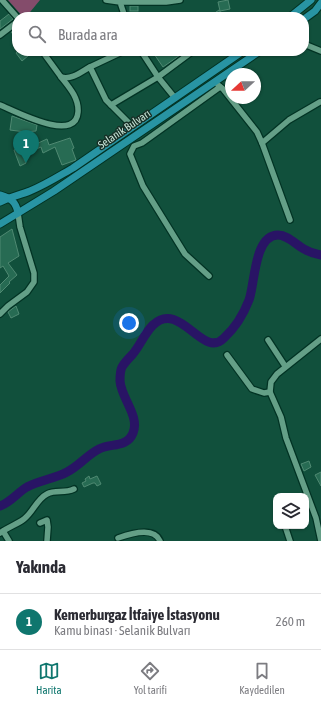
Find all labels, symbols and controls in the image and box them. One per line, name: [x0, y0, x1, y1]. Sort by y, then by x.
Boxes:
search box: [12, 12, 309, 56]
icon: search: [26, 23, 48, 45]
text: Burada ara: [58, 26, 118, 43]
north arrow: [225, 68, 261, 104]
street label: Selanik Bulvarı: [96, 107, 152, 151]
pin: 1: [13, 130, 39, 163]
your location: [119, 313, 139, 333]
map controls: [273, 493, 309, 529]
button: layers: [273, 493, 309, 529]
text: Yakında: [16, 557, 66, 577]
text: Kemerburgaz İtfaiye İstasyonu: [54, 606, 220, 623]
text: 1: [26, 614, 32, 629]
text: 260 m: [276, 614, 305, 629]
text: Kamu binası · Selanik Bulvarı: [54, 623, 191, 638]
tab: Harita: [36, 660, 62, 696]
tab: Yol tarifi: [134, 660, 167, 696]
tab: Kaydedilen: [239, 660, 285, 696]

